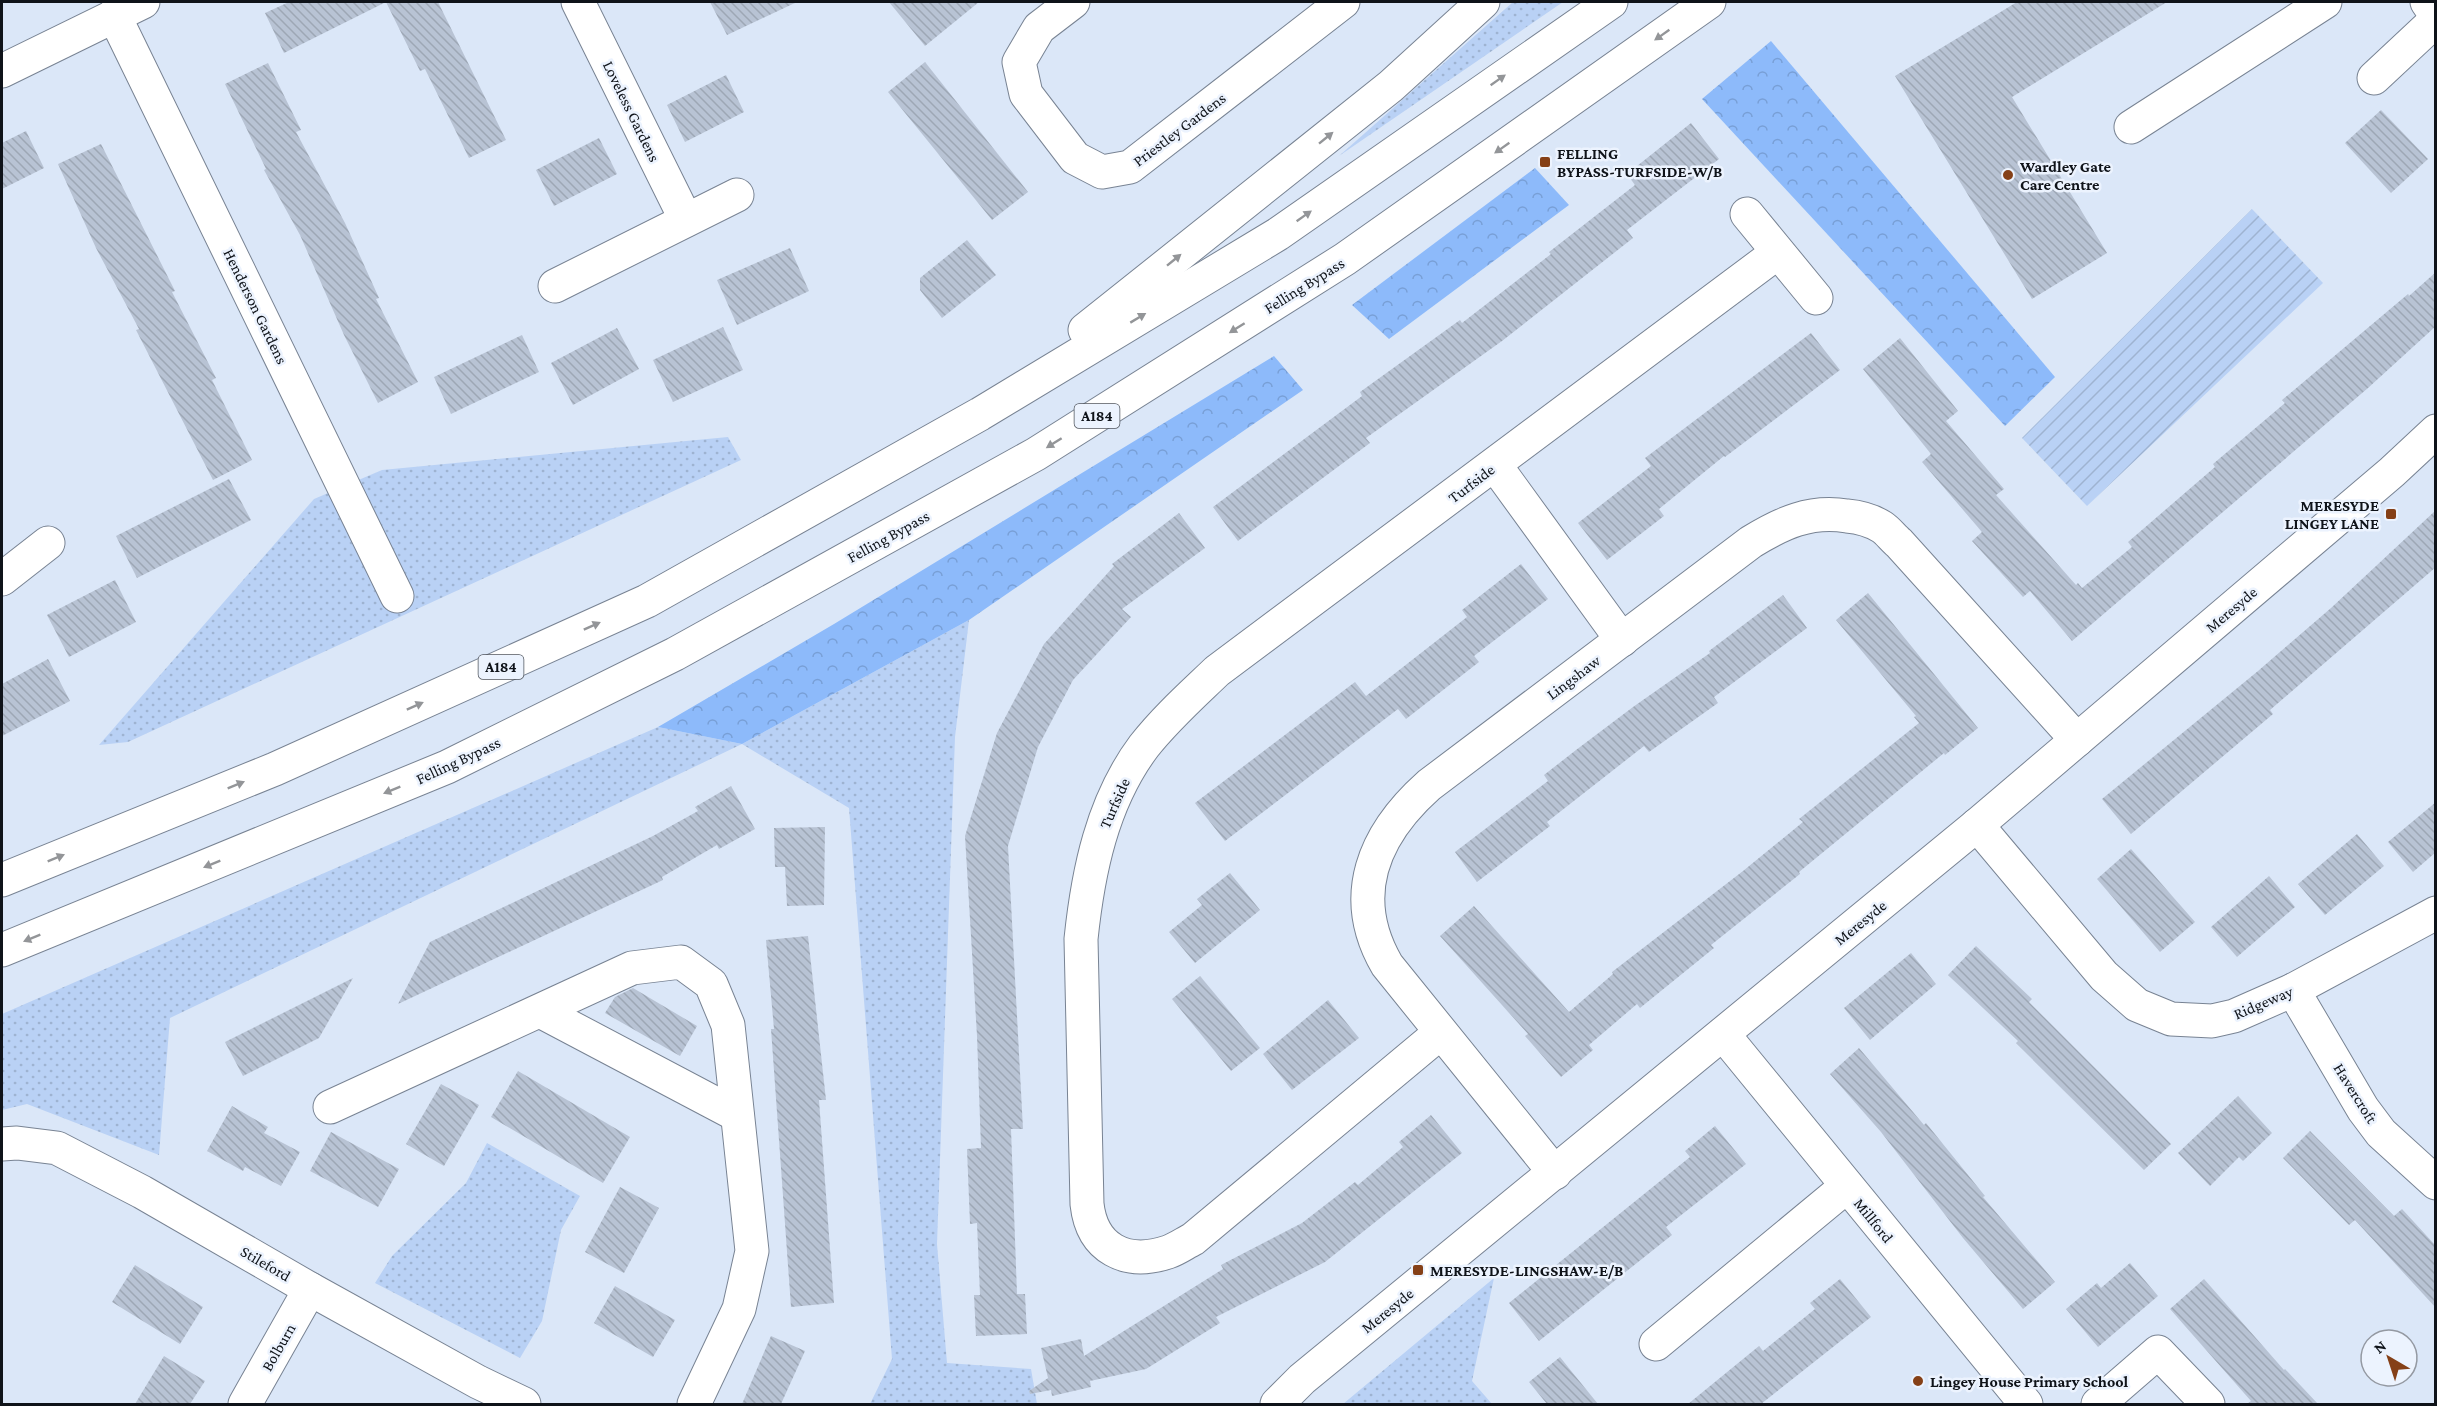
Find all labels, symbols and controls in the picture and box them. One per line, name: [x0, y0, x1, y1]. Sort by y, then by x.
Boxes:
one-way arrow: [1654, 29, 1670, 41]
street label: Loveless Gardens: [600, 58, 663, 164]
one-way arrow: [1490, 74, 1506, 86]
street label: Priestley Gardens: [1130, 89, 1229, 170]
one-way arrow: [1319, 132, 1334, 145]
one-way arrow: [1495, 142, 1511, 154]
place label: FELLING BYPASS-TURFSIDE-W/B: [1557, 145, 1723, 180]
marker: FELLING BYPASS-TURFSIDE-W/B: [1538, 155, 1552, 169]
place label: Wardley Gate Care Centre: [2019, 158, 2112, 193]
marker: Wardley Gate Care Centre: [2001, 168, 2015, 182]
one-way arrow: [1296, 211, 1312, 222]
street label: Henderson Gardens: [220, 246, 291, 367]
one-way arrow: [1166, 253, 1182, 266]
street label: Felling Bypass: [1261, 254, 1348, 318]
one-way arrow: [1130, 313, 1146, 324]
one-way arrow: [1228, 322, 1245, 333]
road number: A184: [1074, 404, 1120, 428]
one-way arrow: [1046, 437, 1062, 448]
street label: Turfside: [1445, 461, 1498, 506]
place label: MERESYDE LINGEY LANE: [2285, 497, 2379, 532]
street label: Felling Bypass: [844, 507, 933, 567]
marker: MERESYDE LINGEY LANE: [2384, 507, 2398, 521]
street label: Meresyde: [2202, 583, 2261, 636]
one-way arrow: [584, 621, 601, 630]
street label: Lingshaw: [1543, 652, 1604, 704]
road number: A184: [478, 655, 524, 679]
one-way arrow: [406, 701, 424, 711]
street label: Felling Bypass: [413, 734, 503, 788]
street label: Turfside: [1096, 775, 1133, 831]
one-way arrow: [228, 780, 246, 790]
one-way arrow: [383, 785, 401, 795]
one-way arrow: [47, 853, 65, 863]
one-way arrow: [203, 860, 221, 869]
street label: Meresyde: [1831, 896, 1890, 949]
one-way arrow: [22, 933, 40, 943]
street label: Ridgeway: [2231, 982, 2296, 1023]
street label: Havercroft: [2331, 1060, 2381, 1127]
street label: Millford: [1851, 1195, 1897, 1246]
street label: Stileford: [238, 1242, 294, 1285]
place label: MERESYDE-LINGSHAW-E/B: [1430, 1262, 1623, 1279]
marker: MERESYDE-LINGSHAW-E/B: [1411, 1263, 1425, 1277]
street label: Meresyde: [1358, 1284, 1417, 1337]
street label: Bolburn: [258, 1320, 299, 1374]
north arrow: [2359, 1328, 2419, 1388]
text: N: [2370, 1337, 2390, 1357]
place label: Lingey House Primary School: [1930, 1373, 2129, 1390]
marker: Lingey House Primary School: [1911, 1374, 1925, 1388]

